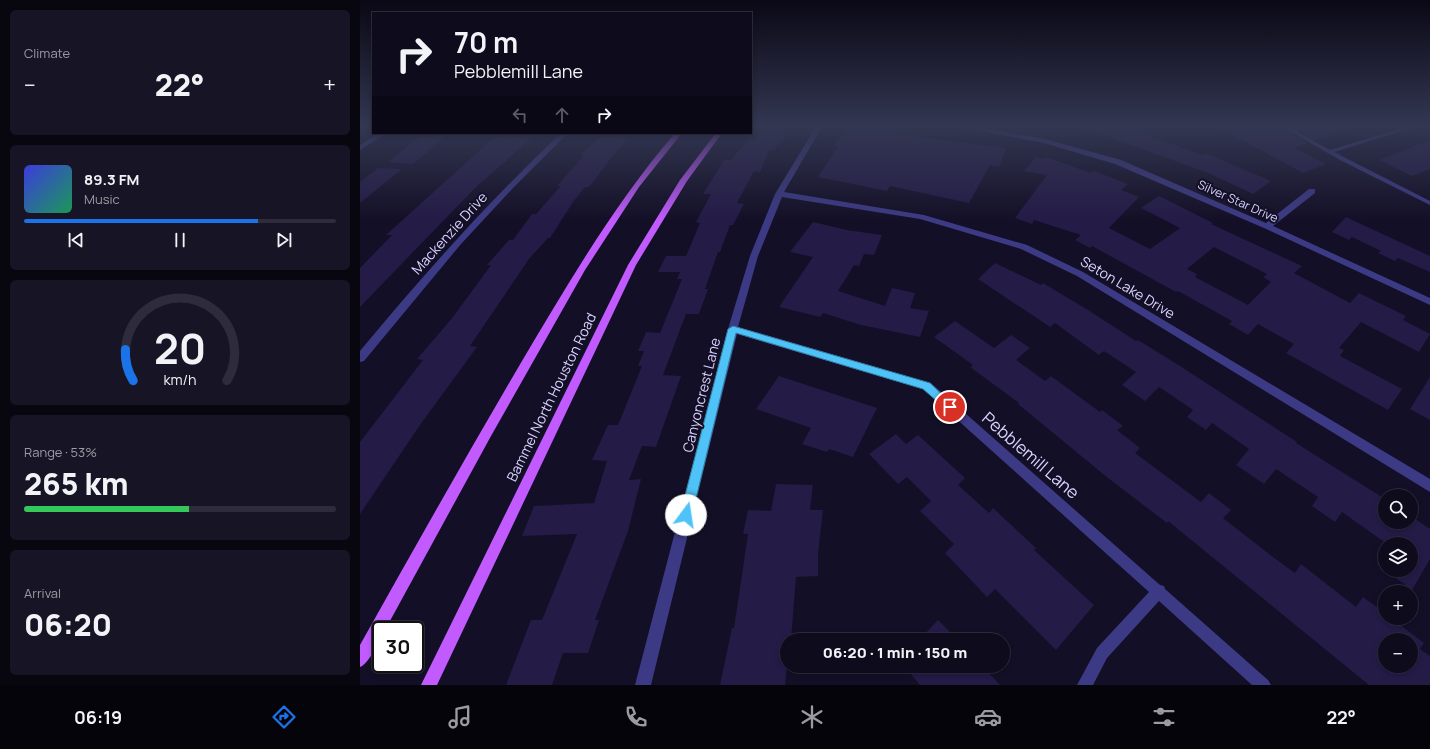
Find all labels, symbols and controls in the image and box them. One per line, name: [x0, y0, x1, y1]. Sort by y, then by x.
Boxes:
text: 70 m: [454, 23, 518, 61]
icon: right: [388, 28, 440, 80]
text: Climate: [24, 44, 70, 62]
text: Pebblemill Lane: [454, 59, 583, 83]
text: 22°: [155, 64, 204, 105]
text: −: [24, 70, 36, 100]
text: +: [323, 70, 336, 100]
icon: left: [509, 104, 531, 126]
icon: ahead: [551, 104, 573, 126]
icon: right: [593, 104, 615, 126]
text: 89.3 FM: [84, 169, 139, 190]
street label: Silver Star Drive: [1195, 176, 1281, 226]
street label: Mackenzie Drive: [407, 188, 491, 278]
text: Music: [84, 190, 120, 208]
icon: previous: [65, 229, 87, 251]
icon: pause: [169, 229, 191, 251]
icon: next: [273, 229, 295, 251]
street label: Seton Lake Drive: [1077, 251, 1179, 323]
street label: Bammel North Houston Road: [502, 310, 600, 484]
text: 20: [154, 319, 206, 375]
street label: Canyoncrest Lane: [678, 336, 724, 454]
text: km/h: [163, 369, 197, 388]
pin: [933, 390, 967, 424]
icon: arrive: [939, 396, 961, 418]
street label: Pebblemill Lane: [978, 406, 1085, 504]
text: Range · 53%: [24, 443, 97, 461]
text: 265 km: [24, 463, 129, 504]
map controls: [1378, 489, 1418, 673]
button: search: [1378, 489, 1418, 529]
position arrow: [665, 494, 707, 536]
button: layers: [1378, 537, 1418, 577]
text: Arrival: [24, 584, 61, 602]
button: +: [1378, 585, 1418, 625]
text: 06:20: [24, 604, 112, 645]
speed limit sign: 30: [372, 621, 424, 673]
button: −: [1378, 633, 1418, 673]
text: 06:20 · 1 min · 150 m: [823, 642, 967, 663]
icon: directions: [270, 703, 298, 731]
icon: music: [446, 703, 474, 731]
icon: phone: [622, 703, 650, 731]
icon: climate: [798, 703, 826, 731]
icon: car: [974, 703, 1002, 731]
icon: filters: [1150, 703, 1178, 731]
text: 06:19: [74, 705, 122, 729]
text: 22°: [1326, 705, 1356, 729]

